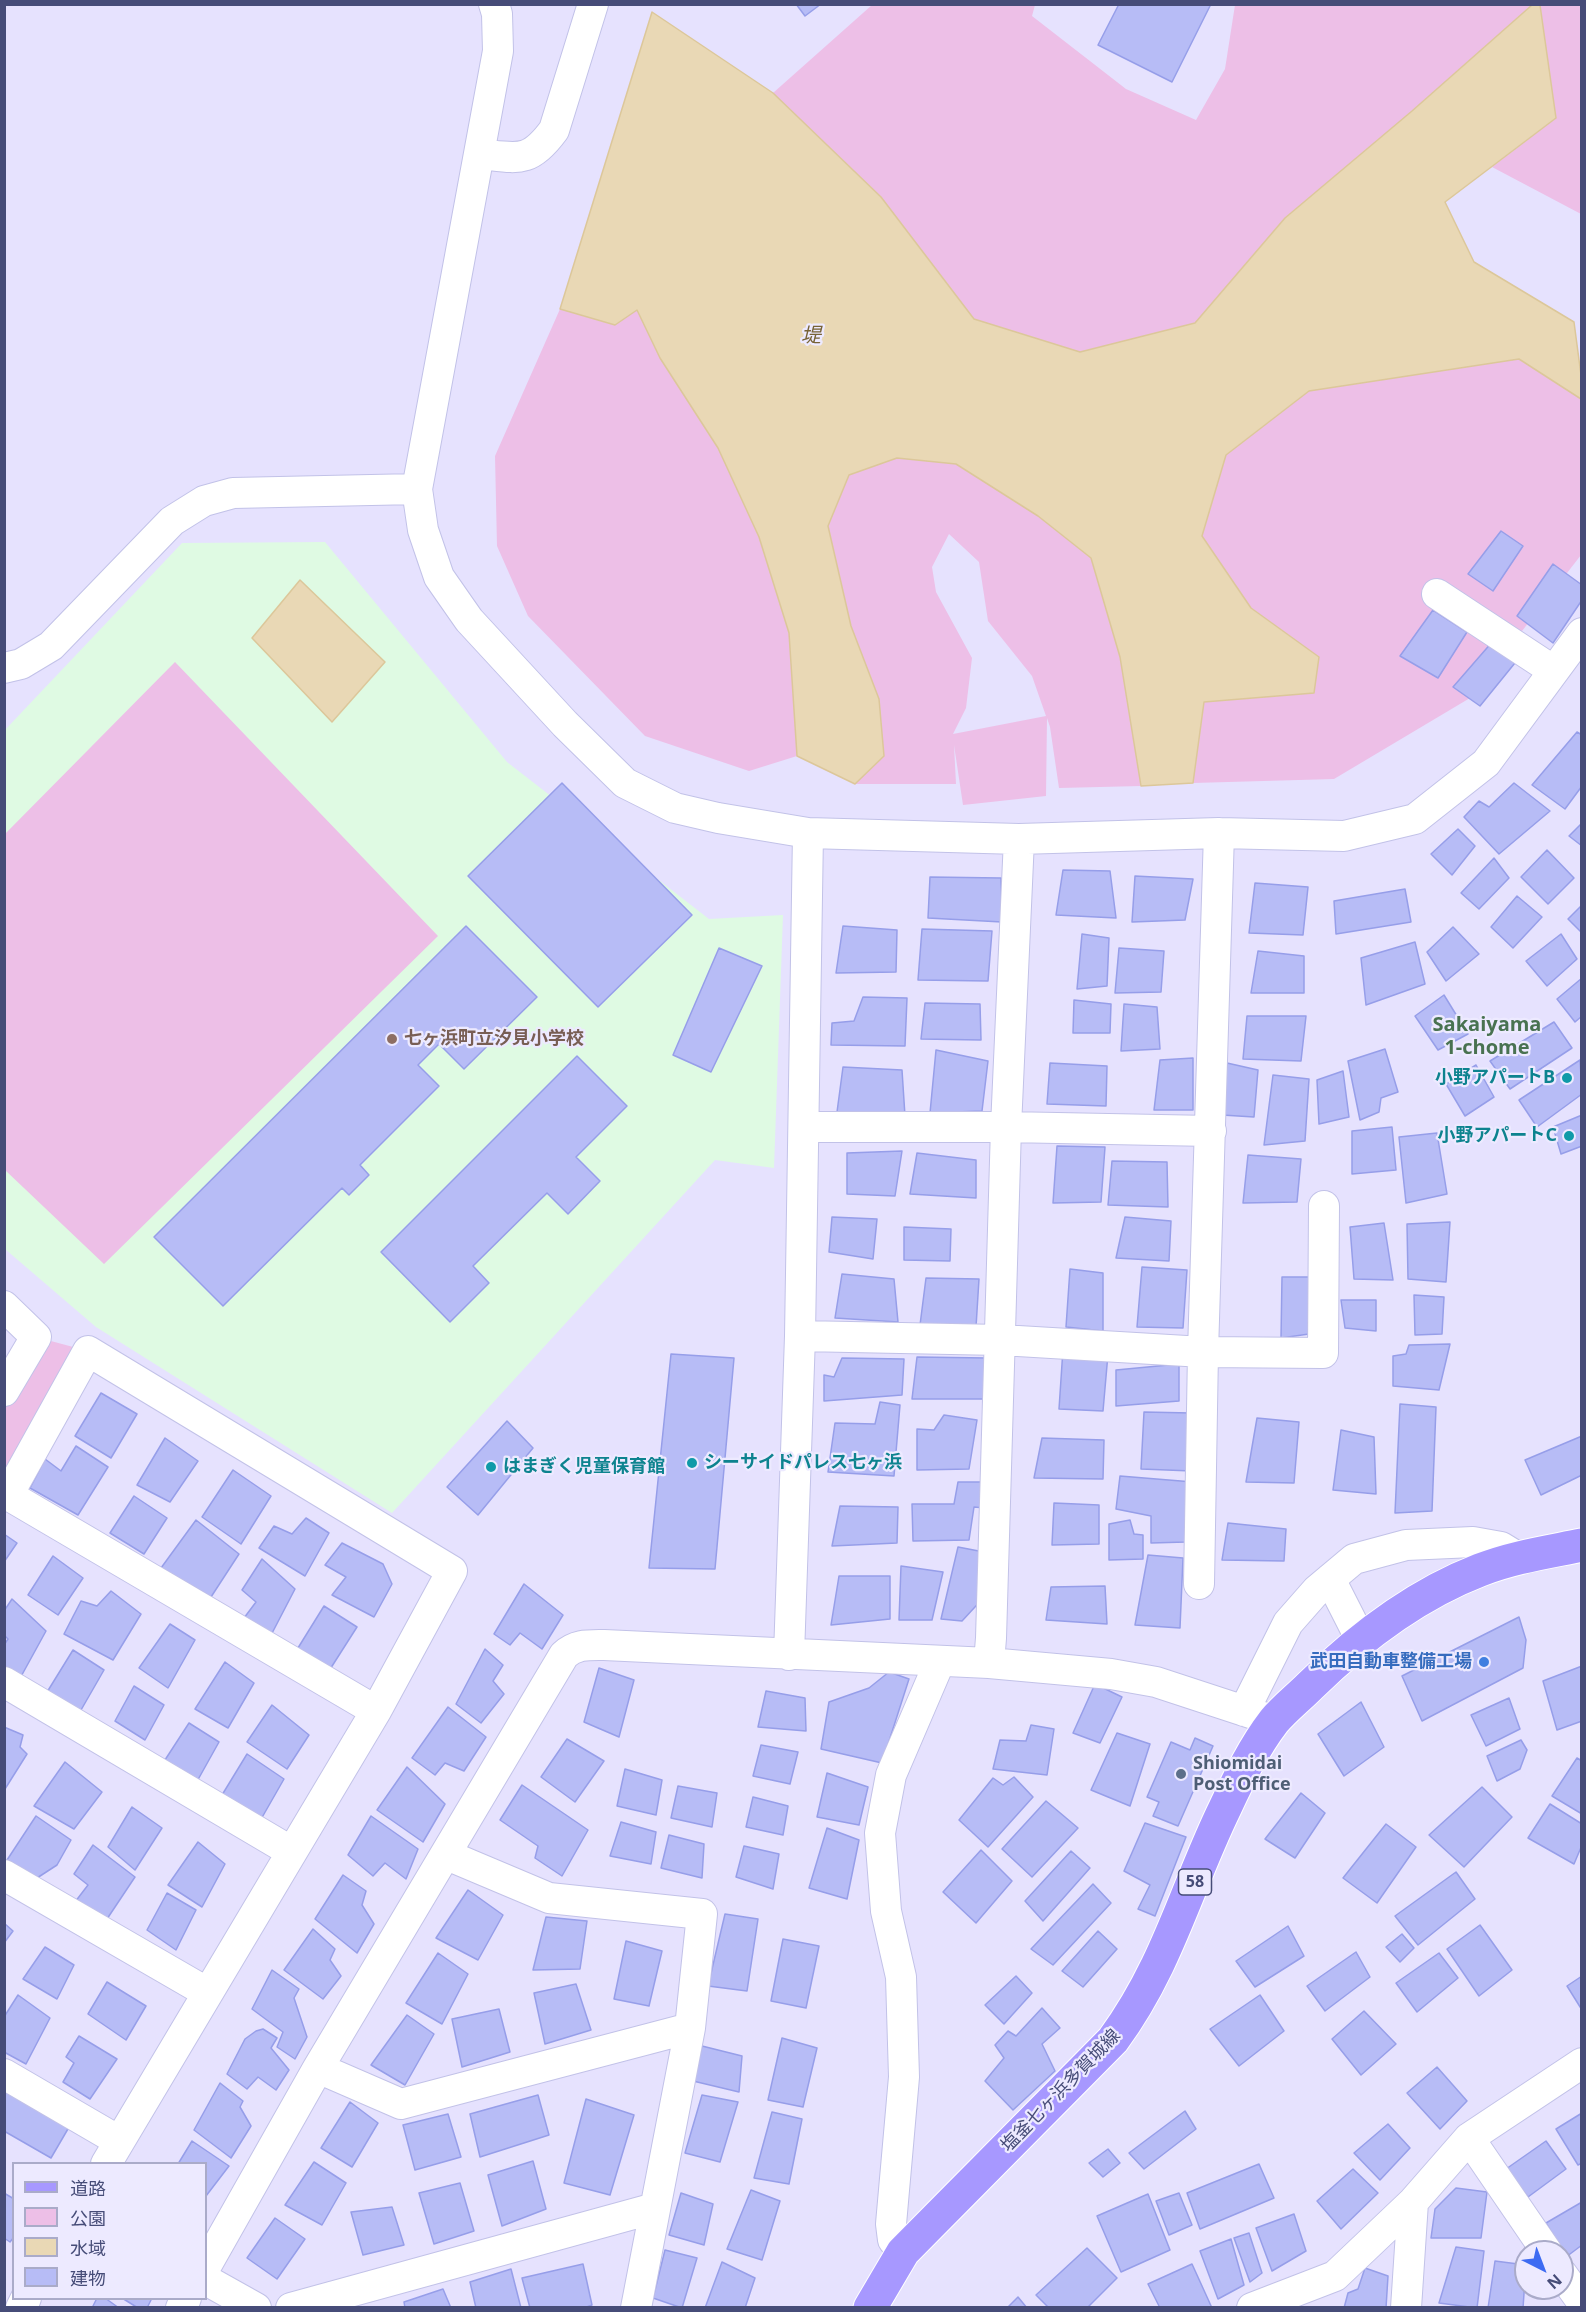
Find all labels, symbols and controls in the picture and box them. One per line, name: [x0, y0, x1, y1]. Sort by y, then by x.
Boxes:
water label: 堤: [801, 324, 821, 348]
district label: Sakaiyama 1-chome: [1433, 1013, 1541, 1060]
place label: 七ヶ浜町立汐見小学校: [404, 1028, 584, 1050]
marker: 七ヶ浜町立汐見小学校: [385, 1032, 399, 1046]
place label: 小野アパートB: [1435, 1067, 1555, 1089]
marker: 小野アパートB: [1560, 1071, 1574, 1085]
place label: 小野アパートC: [1438, 1125, 1557, 1147]
marker: 小野アパートC: [1562, 1129, 1576, 1143]
place label: シーサイドパレス七ヶ浜: [704, 1452, 902, 1474]
place label: はまぎく児童保育館: [503, 1456, 665, 1478]
marker: シーサイドパレス七ヶ浜: [685, 1456, 699, 1470]
marker: はまぎく児童保育館: [484, 1460, 498, 1474]
place label: 武田自動車整備工場: [1310, 1651, 1472, 1673]
marker: 武田自動車整備工場: [1477, 1655, 1491, 1669]
place label: Shiomidai Post Office: [1193, 1753, 1291, 1796]
marker: Shiomidai Post Office: [1174, 1767, 1188, 1781]
road number: 58: [1178, 1869, 1212, 1895]
street label: 塩釜七ヶ浜多賀城線: [997, 2025, 1125, 2157]
legend: [12, 2162, 207, 2300]
text: 道路: [70, 2176, 106, 2200]
text: 公園: [70, 2206, 106, 2230]
text: 水域: [70, 2236, 106, 2260]
north arrow: [1514, 2240, 1574, 2300]
text: 建物: [70, 2266, 106, 2290]
text: N: [1543, 2269, 1567, 2294]

